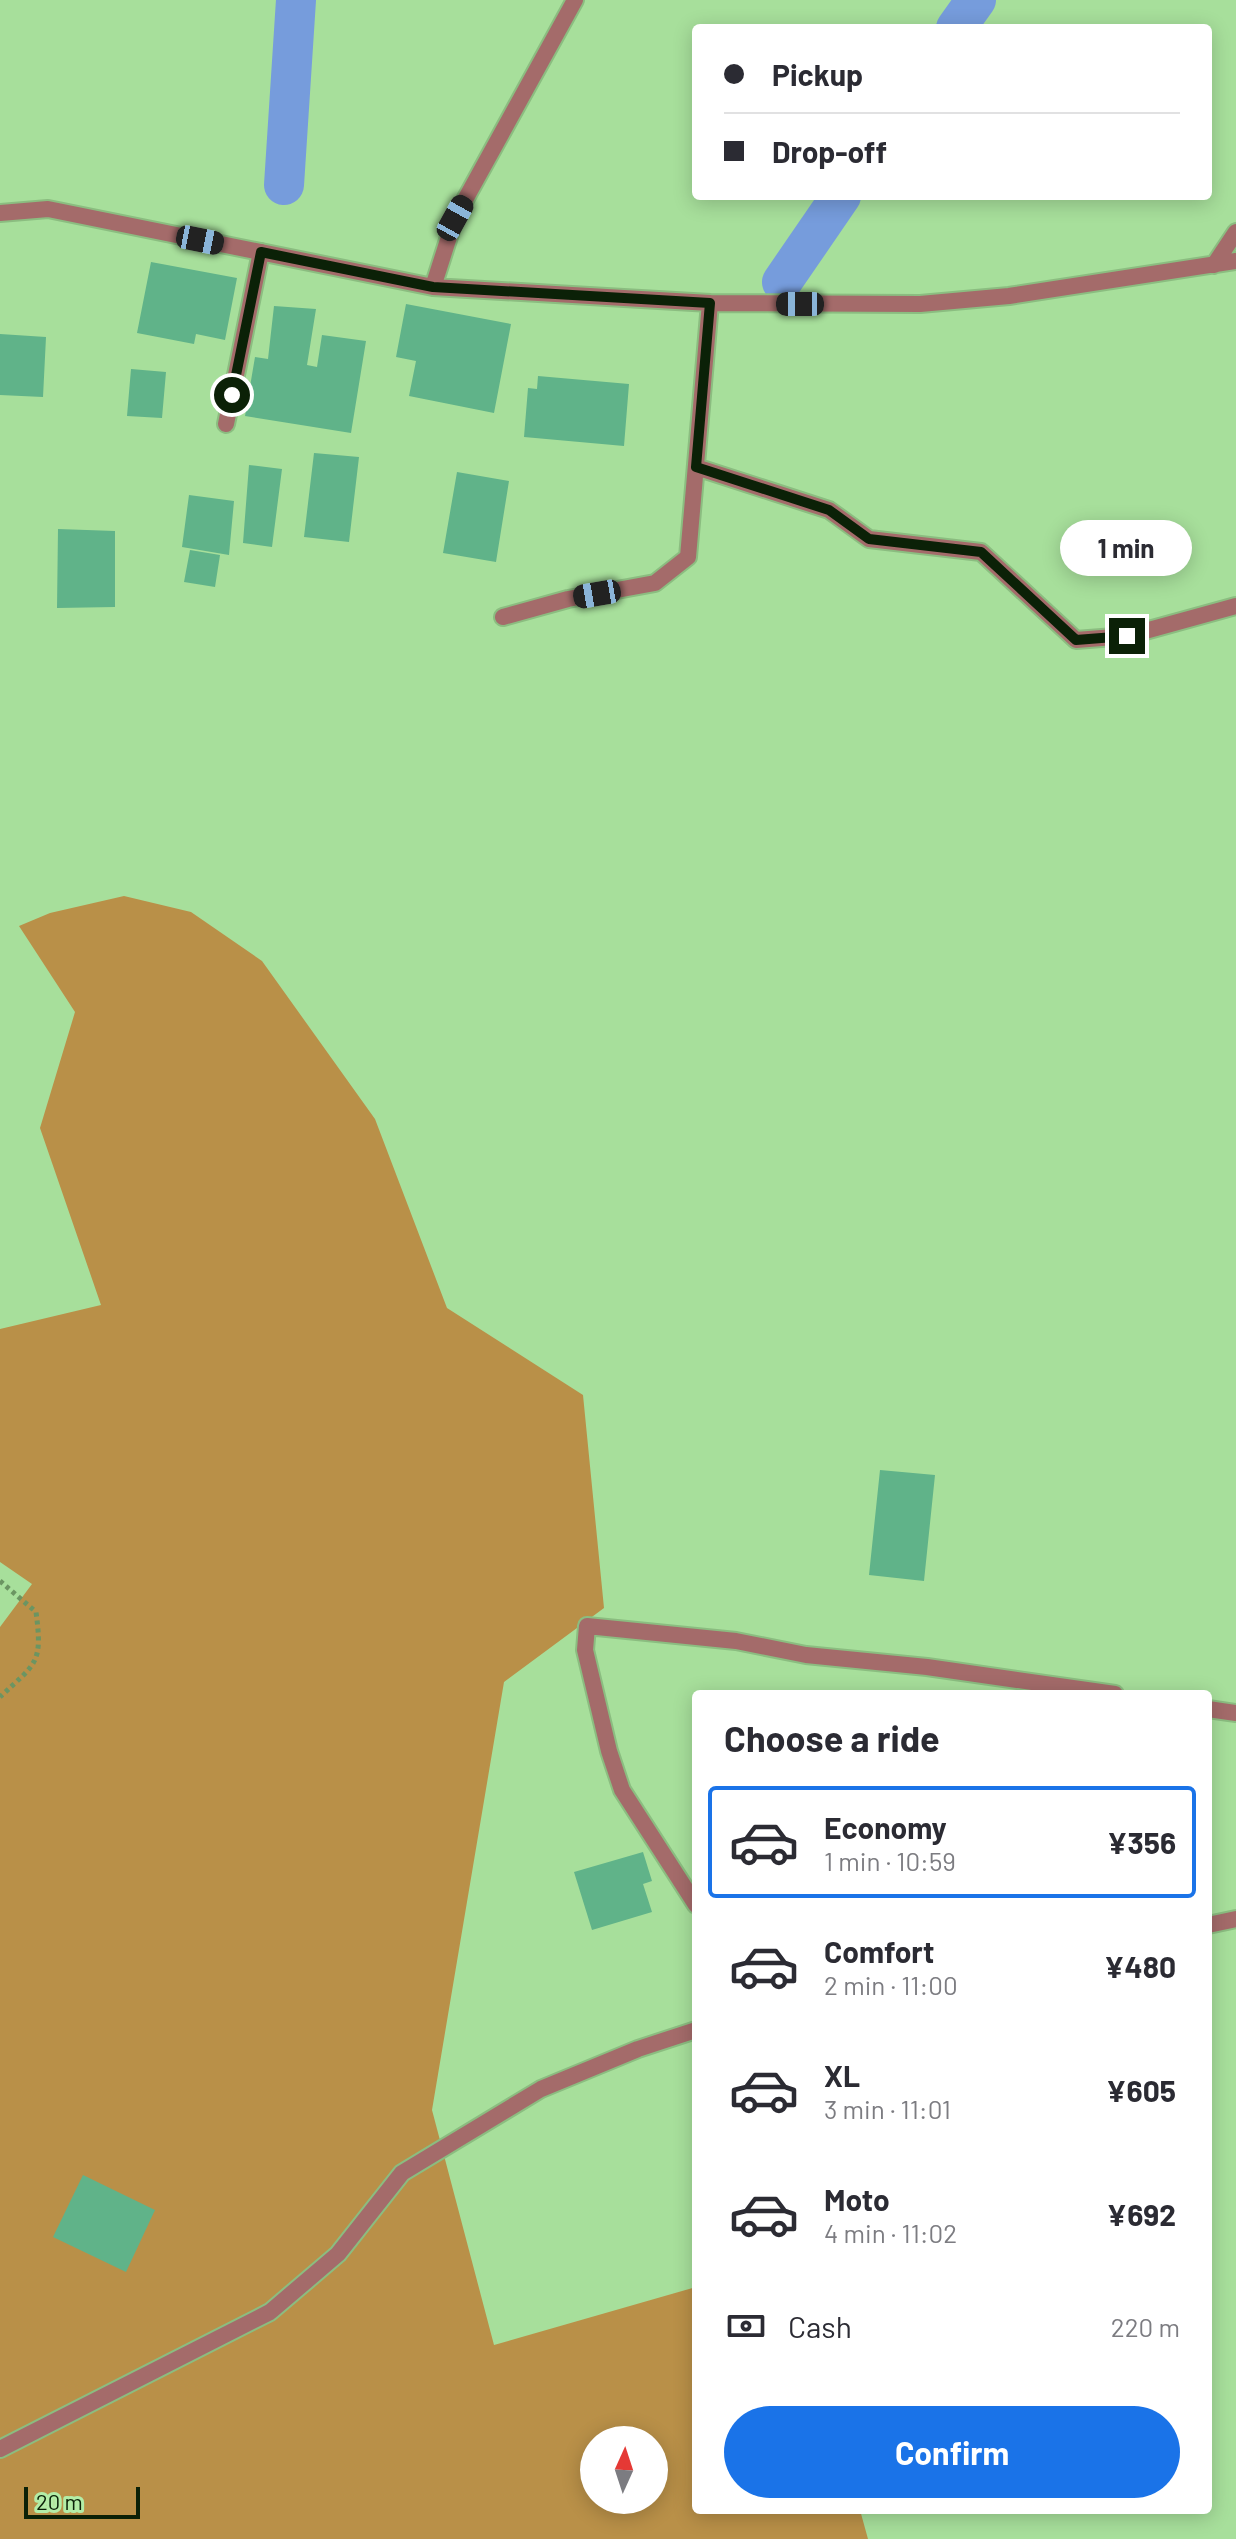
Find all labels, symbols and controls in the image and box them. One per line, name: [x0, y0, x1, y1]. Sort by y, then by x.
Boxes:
text: Pickup: [772, 56, 863, 92]
text: Drop-off: [772, 133, 887, 169]
car: [433, 191, 477, 245]
car: [174, 224, 226, 256]
car: [776, 292, 824, 316]
route start: [214, 377, 250, 413]
callout: 1 min: [1061, 520, 1193, 576]
text: 1 min: [1098, 532, 1154, 563]
car: [571, 578, 623, 610]
route end: [1109, 618, 1145, 654]
text: Choose a ride: [724, 1716, 940, 1759]
icon: car: [728, 1806, 800, 1878]
text: Economy: [824, 1809, 947, 1845]
text: ¥356: [1107, 1824, 1176, 1860]
text: 1 min · 10:59: [824, 1845, 956, 1876]
icon: car: [728, 1930, 800, 2002]
text: Comfort: [824, 1933, 934, 1969]
text: ¥480: [1104, 1948, 1176, 1984]
text: 2 min · 11:00: [824, 1969, 958, 2000]
icon: car: [728, 2054, 800, 2126]
text: XL: [824, 2057, 860, 2093]
text: ¥605: [1106, 2072, 1176, 2108]
text: 3 min · 11:01: [824, 2093, 951, 2124]
icon: car: [728, 2178, 800, 2250]
text: Moto: [824, 2181, 890, 2217]
text: ¥692: [1107, 2196, 1176, 2232]
text: 4 min · 11:02: [824, 2217, 957, 2248]
icon: cash: [724, 2304, 768, 2348]
text: Cash: [788, 2308, 852, 2344]
text: 220 m: [1111, 2311, 1180, 2342]
button: Confirm: [724, 2406, 1180, 2498]
north arrow: [580, 2426, 668, 2514]
map controls: [580, 2426, 668, 2514]
scale bar: [24, 2483, 140, 2519]
text: 20 m: [36, 2488, 83, 2514]

